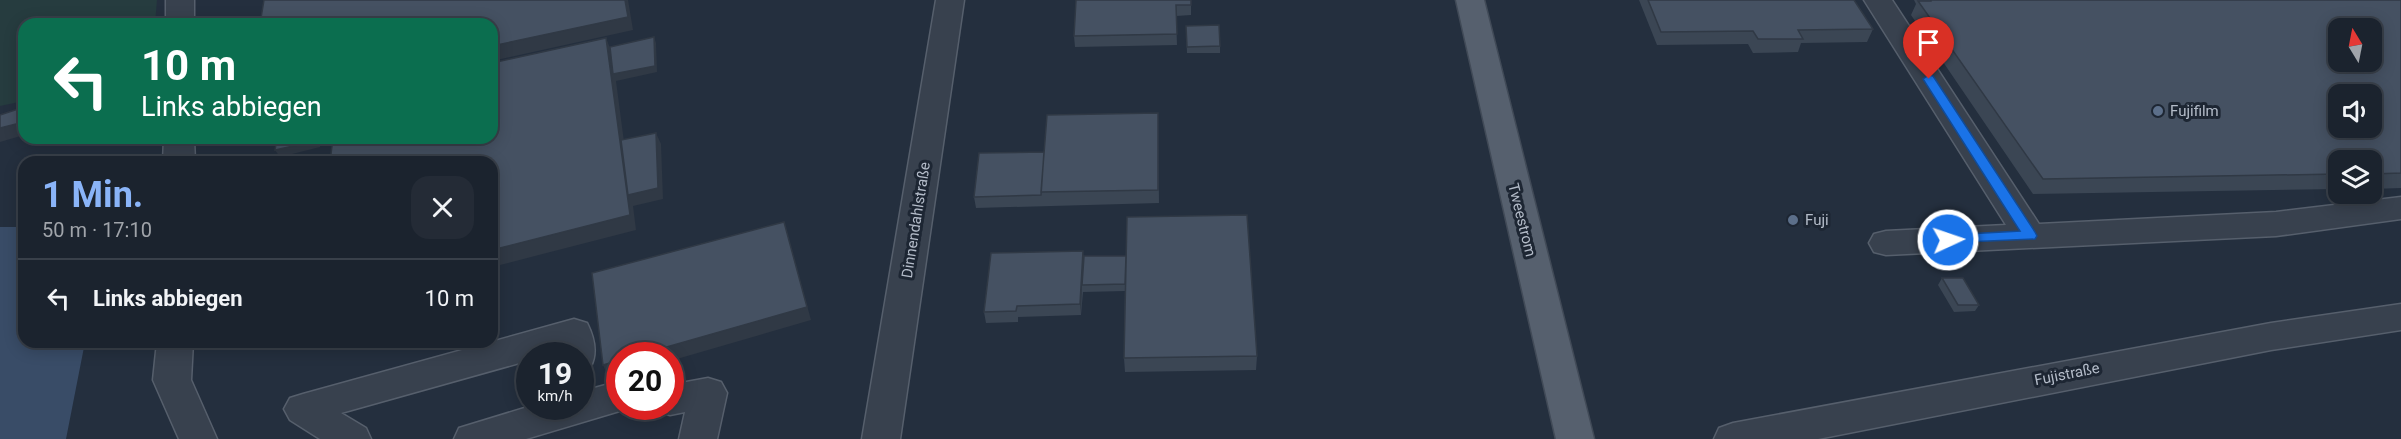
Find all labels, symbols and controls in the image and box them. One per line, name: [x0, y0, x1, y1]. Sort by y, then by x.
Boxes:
pin: [1903, 17, 1954, 79]
north arrow: [2328, 18, 2382, 72]
map controls: [2328, 18, 2382, 204]
icon: arrive: [1912, 26, 1945, 59]
text: 10 m: [141, 41, 236, 90]
icon: left: [42, 42, 120, 120]
button: sound: [2328, 84, 2382, 138]
text: Links abbiegen: [141, 91, 322, 123]
place label: Fujifilm: [2170, 102, 2219, 120]
marker: Fujifilm: [2151, 104, 2165, 118]
button: layers: [2328, 150, 2382, 204]
street label: Dinnendahlstraße: [898, 161, 934, 279]
text: 1 Min.: [42, 174, 143, 216]
button: close: [411, 176, 474, 239]
street label: Tweestrom: [1504, 181, 1540, 259]
position arrow: [1916, 208, 1980, 272]
place label: Fuji: [1805, 211, 1829, 229]
marker: Fuji: [1786, 213, 1800, 227]
text: 50 m · 17:10: [42, 218, 152, 242]
icon: left: [42, 282, 75, 315]
text: Links abbiegen: [93, 286, 243, 311]
text: 10 m: [425, 286, 474, 311]
speed limit sign: 20: [606, 342, 684, 420]
text: 19: [538, 356, 572, 391]
street label: Fujistraße: [2033, 359, 2101, 389]
text: km/h: [537, 387, 573, 405]

